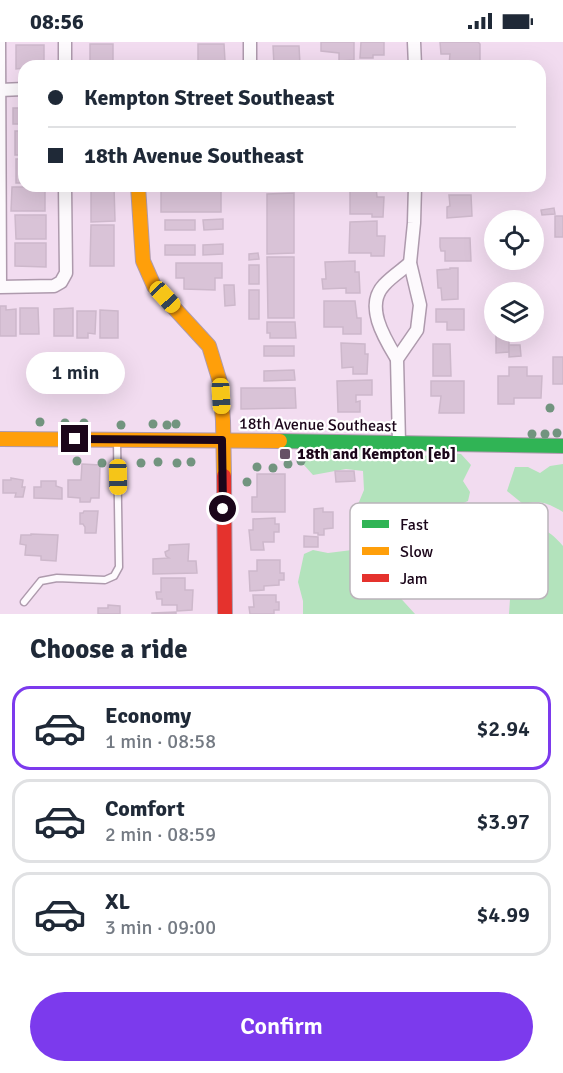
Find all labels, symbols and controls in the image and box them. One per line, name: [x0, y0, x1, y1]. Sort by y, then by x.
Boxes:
text: 08:56: [30, 8, 84, 35]
text: Kempton Street Southeast: [84, 84, 334, 111]
text: 18th Avenue Southeast: [84, 142, 304, 169]
map controls: [484, 210, 544, 342]
button: locate: [484, 210, 544, 270]
car: [146, 278, 184, 316]
button: layers: [484, 282, 544, 342]
callout: 1 min: [26, 352, 124, 394]
text: 1 min: [52, 360, 99, 385]
car: [211, 378, 231, 414]
street label: 18th Avenue Southeast: [239, 414, 397, 436]
route end: [61, 425, 88, 452]
place label: 18th and Kempton [eb]: [297, 444, 456, 464]
marker: 18th and Kempton [eb]: [278, 447, 292, 461]
car: [109, 459, 127, 495]
route start: [209, 495, 236, 522]
legend: [350, 503, 548, 599]
text: Fast: [400, 515, 429, 535]
text: Slow: [400, 542, 434, 562]
text: Jam: [400, 569, 428, 589]
text: Choose a ride: [30, 633, 188, 666]
icon: car: [33, 701, 87, 755]
text: Economy: [105, 702, 191, 729]
text: $2.94: [476, 715, 530, 742]
text: 1 min · 08:58: [105, 729, 216, 754]
icon: car: [33, 794, 87, 848]
text: Comfort: [105, 795, 185, 822]
text: $3.97: [476, 808, 530, 835]
text: 2 min · 08:59: [105, 822, 216, 847]
icon: car: [33, 887, 87, 941]
text: XL: [105, 888, 130, 915]
text: $4.99: [476, 901, 530, 928]
text: 3 min · 09:00: [105, 915, 216, 940]
button: Confirm: [30, 992, 533, 1061]

